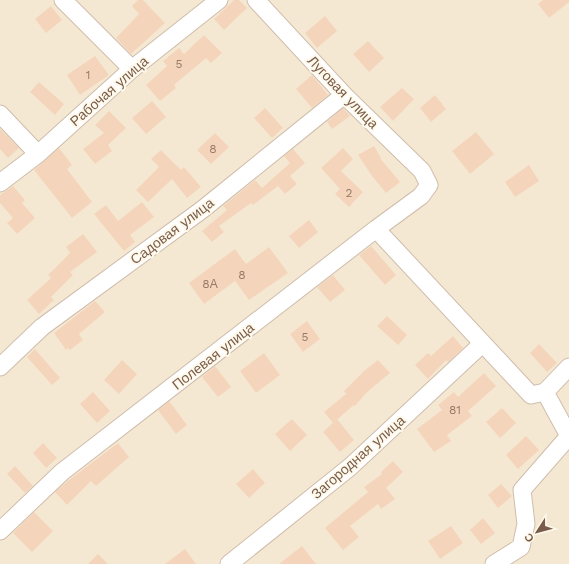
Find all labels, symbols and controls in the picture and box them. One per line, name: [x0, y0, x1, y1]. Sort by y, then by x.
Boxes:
street label: Луговая улица: [304, 52, 382, 132]
street label: Рабочая улица: [67, 53, 151, 129]
house number: 5: [176, 57, 183, 71]
house number: 1: [86, 68, 90, 82]
house number: 8: [209, 142, 217, 156]
house number: 2: [346, 186, 353, 200]
street label: Садовая улица: [127, 194, 217, 267]
house number: 8: [238, 268, 246, 282]
house number: 8А: [202, 277, 218, 291]
street label: Полевая улица: [169, 319, 257, 393]
house number: 5: [302, 330, 309, 344]
house number: 81: [449, 403, 461, 417]
street label: Загородная улица: [308, 412, 408, 502]
north arrow: [517, 512, 557, 552]
text: С: [522, 531, 537, 545]

